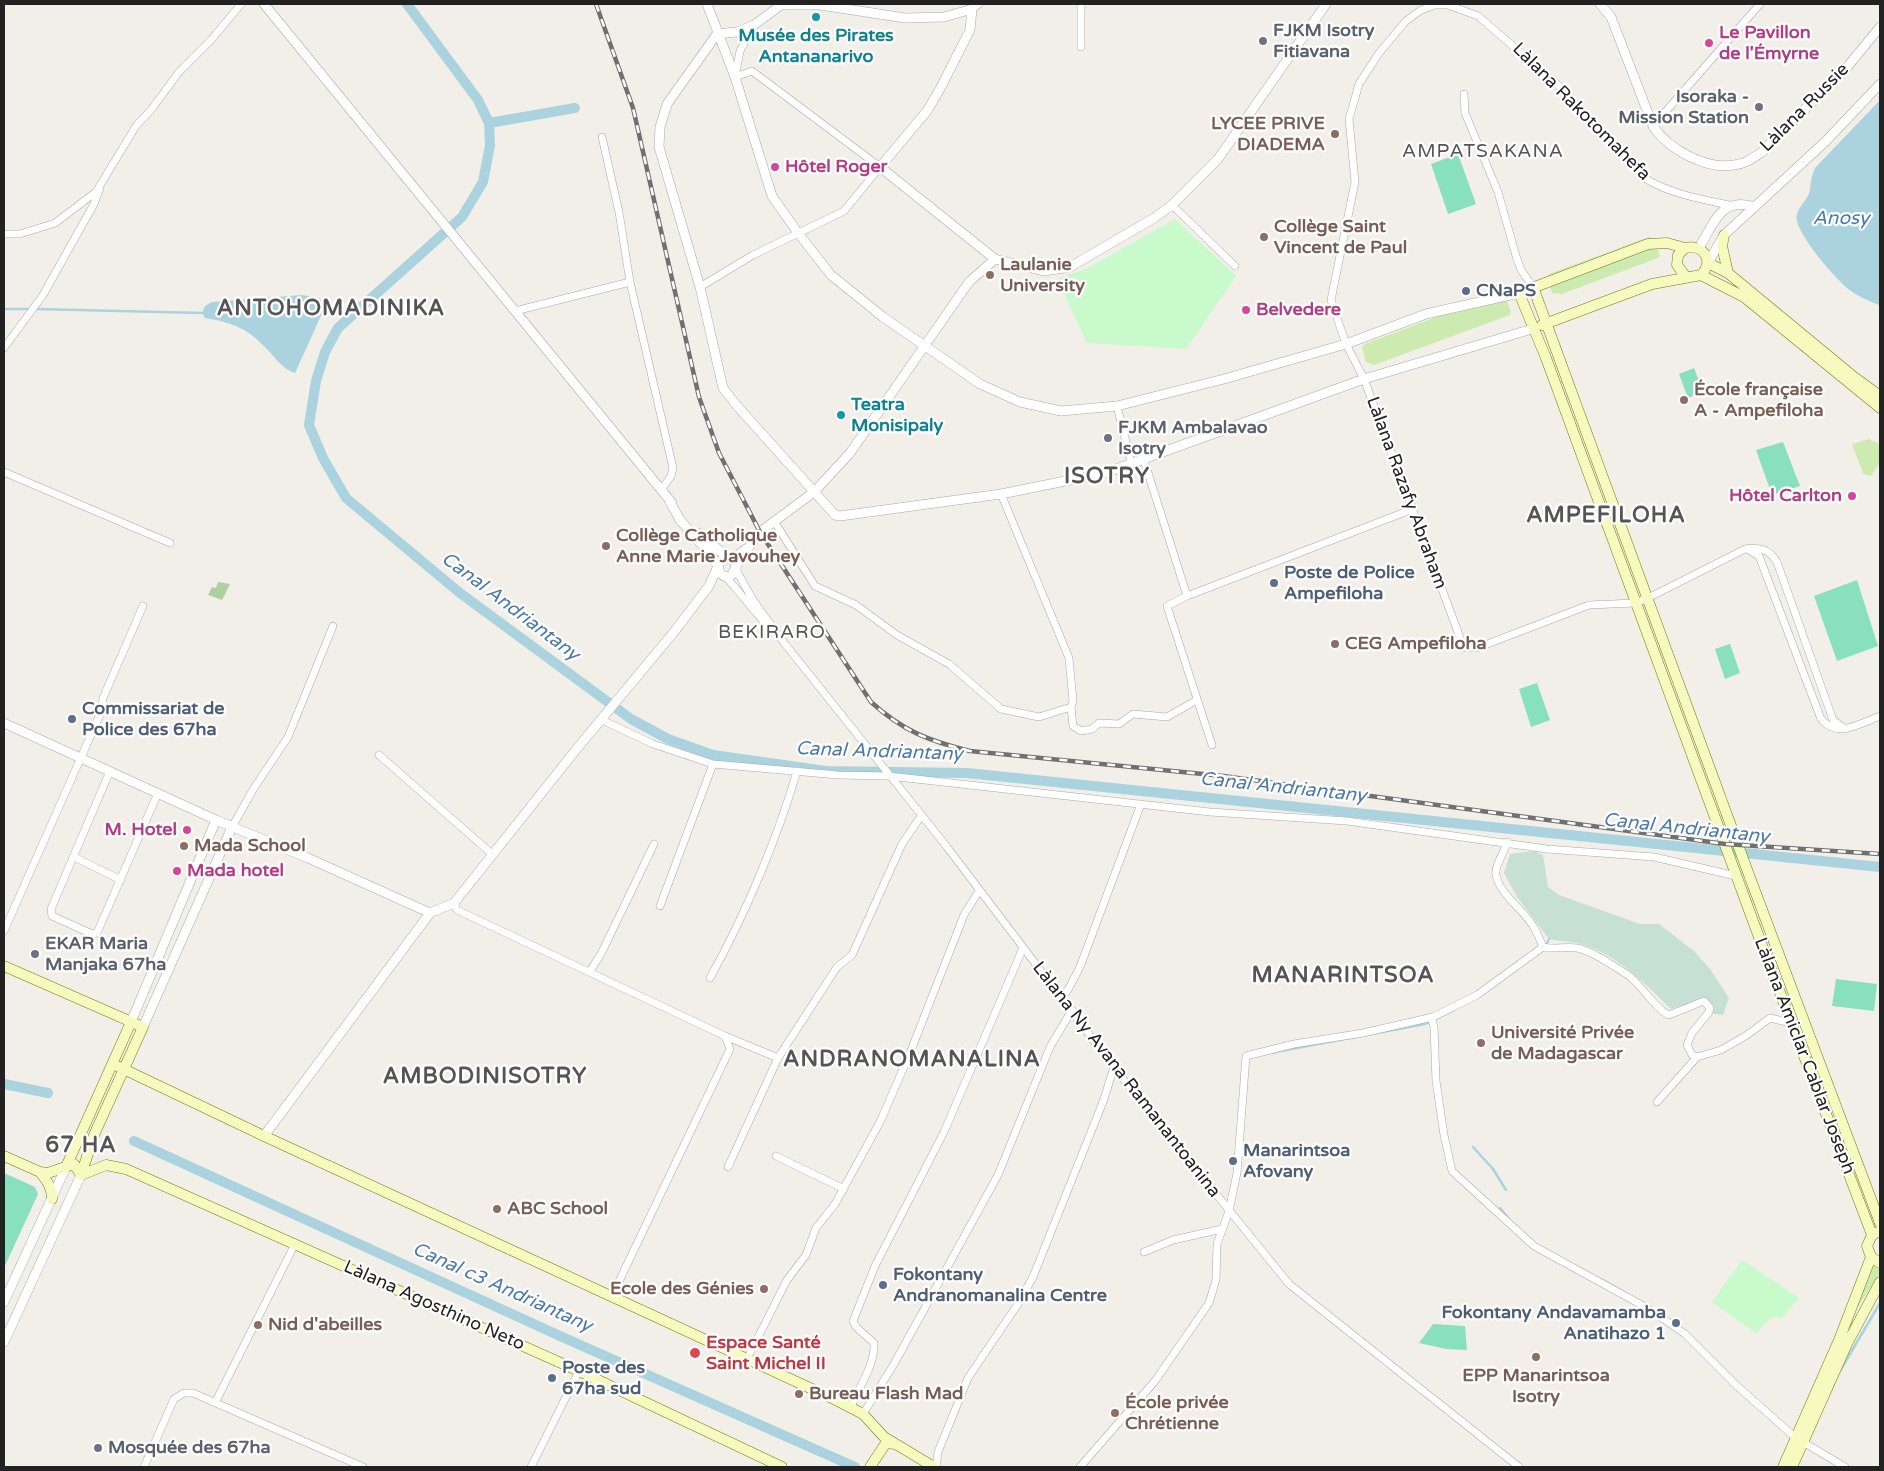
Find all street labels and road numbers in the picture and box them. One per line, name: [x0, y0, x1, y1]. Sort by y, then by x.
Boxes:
street label: Làlana Rakotomahefa: [1507, 38, 1655, 186]
street label: Làlana Russie: [1756, 59, 1854, 157]
street label: Làlana Razafy Abraham: [1361, 394, 1451, 592]
street label: Làlana Amiclar Cablar Joseph: [1749, 935, 1859, 1177]
street label: Làlana Ny Avana Ramanantoanina: [1027, 958, 1225, 1202]
street label: Làlana Agosthino Neto: [340, 1256, 528, 1356]

